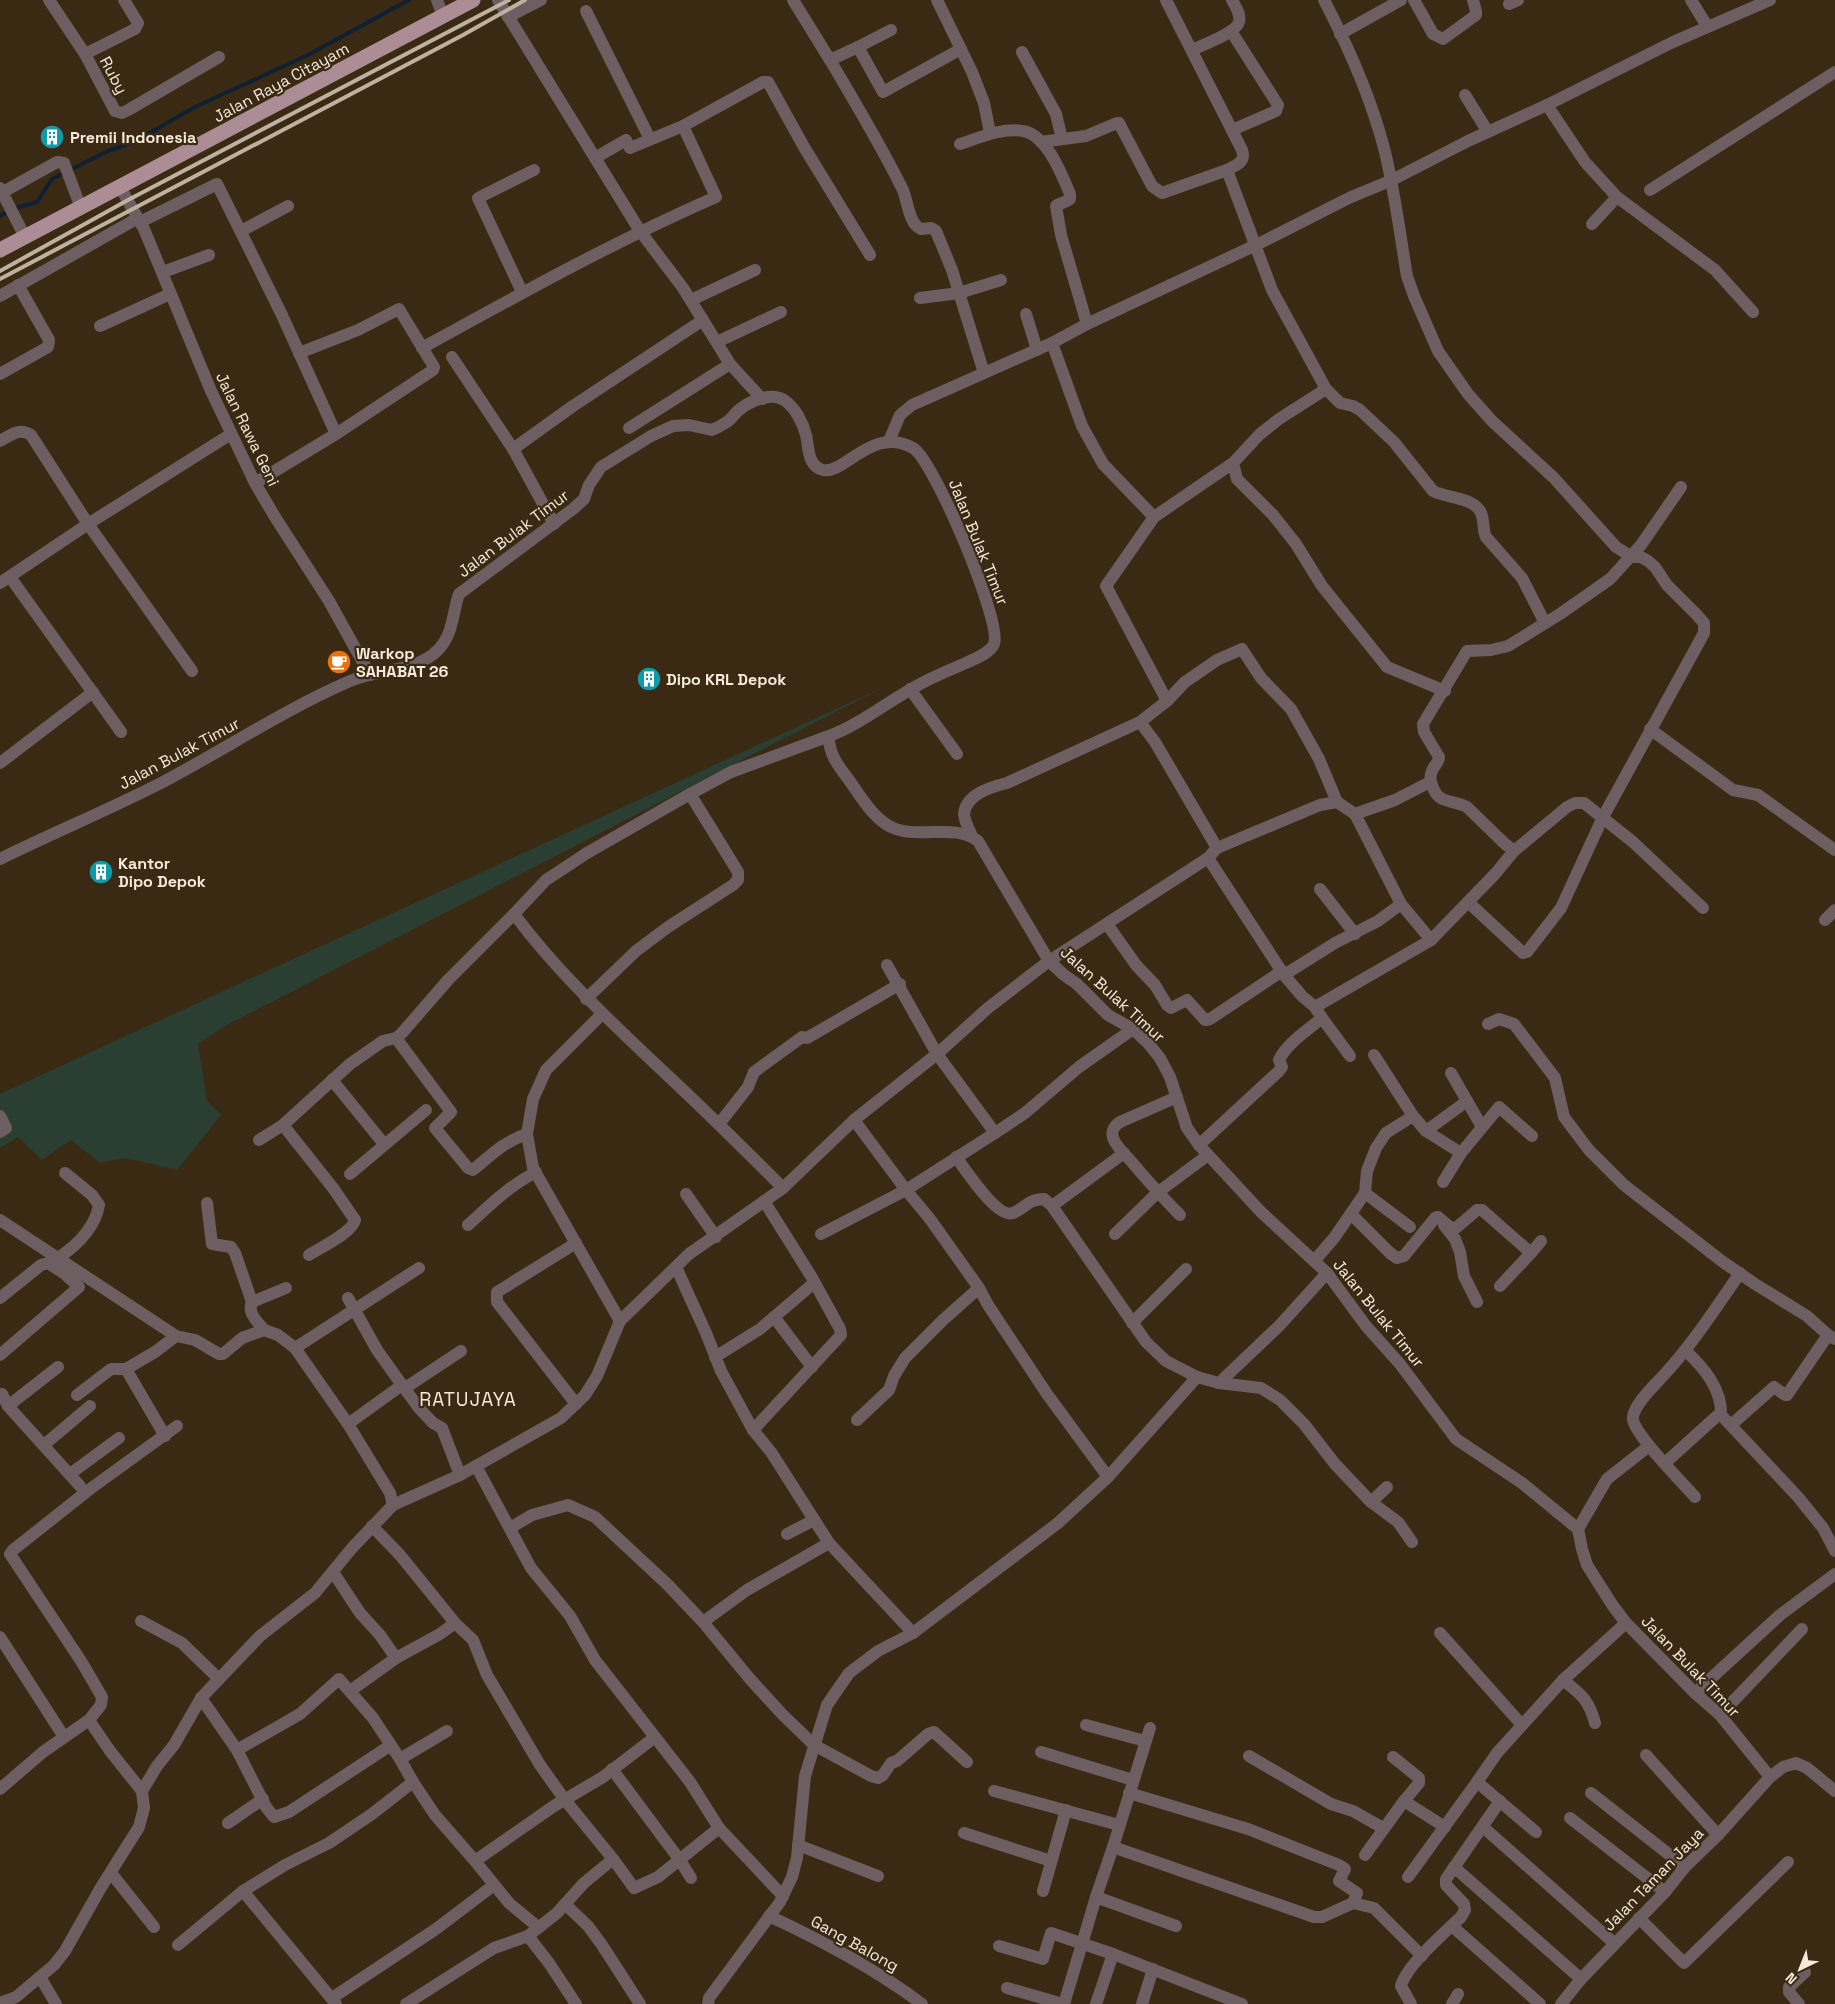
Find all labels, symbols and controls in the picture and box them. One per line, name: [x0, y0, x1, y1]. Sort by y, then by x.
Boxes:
street label: Jalan Raya Citayam: [210, 38, 353, 127]
street label: Ruby: [95, 53, 132, 98]
building icon: Premii Indonesia: [39, 124, 65, 150]
place label: Premii Indonesia: [70, 127, 196, 148]
street label: Jalan Rawa Geni: [211, 369, 284, 490]
street label: Jalan Bulak Timur: [944, 476, 1013, 608]
street label: Jalan Bulak Timur: [454, 485, 573, 582]
place label: Warkop SAHABAT 26: [356, 643, 449, 682]
cafe icon: Warkop SAHABAT 26: [326, 649, 352, 675]
building icon: Dipo KRL Depok: [636, 666, 662, 692]
place label: Dipo KRL Depok: [666, 669, 786, 690]
street label: Jalan Bulak Timur: [115, 713, 243, 794]
place label: Kantor Dipo Depok: [118, 853, 206, 892]
building icon: Kantor Dipo Depok: [88, 859, 114, 885]
street label: Jalan Bulak Timur: [1056, 942, 1169, 1047]
street label: Jalan Bulak Timur: [1328, 1255, 1429, 1372]
district label: RATUJAYA: [419, 1387, 517, 1412]
street label: Jalan Bulak Timur: [1637, 1611, 1745, 1722]
street label: Jalan Taman Jaya: [1599, 1823, 1708, 1936]
street label: Gang Balong: [807, 1911, 903, 1976]
north arrow: [1775, 1944, 1825, 1994]
text: N: [1782, 1969, 1801, 1988]

